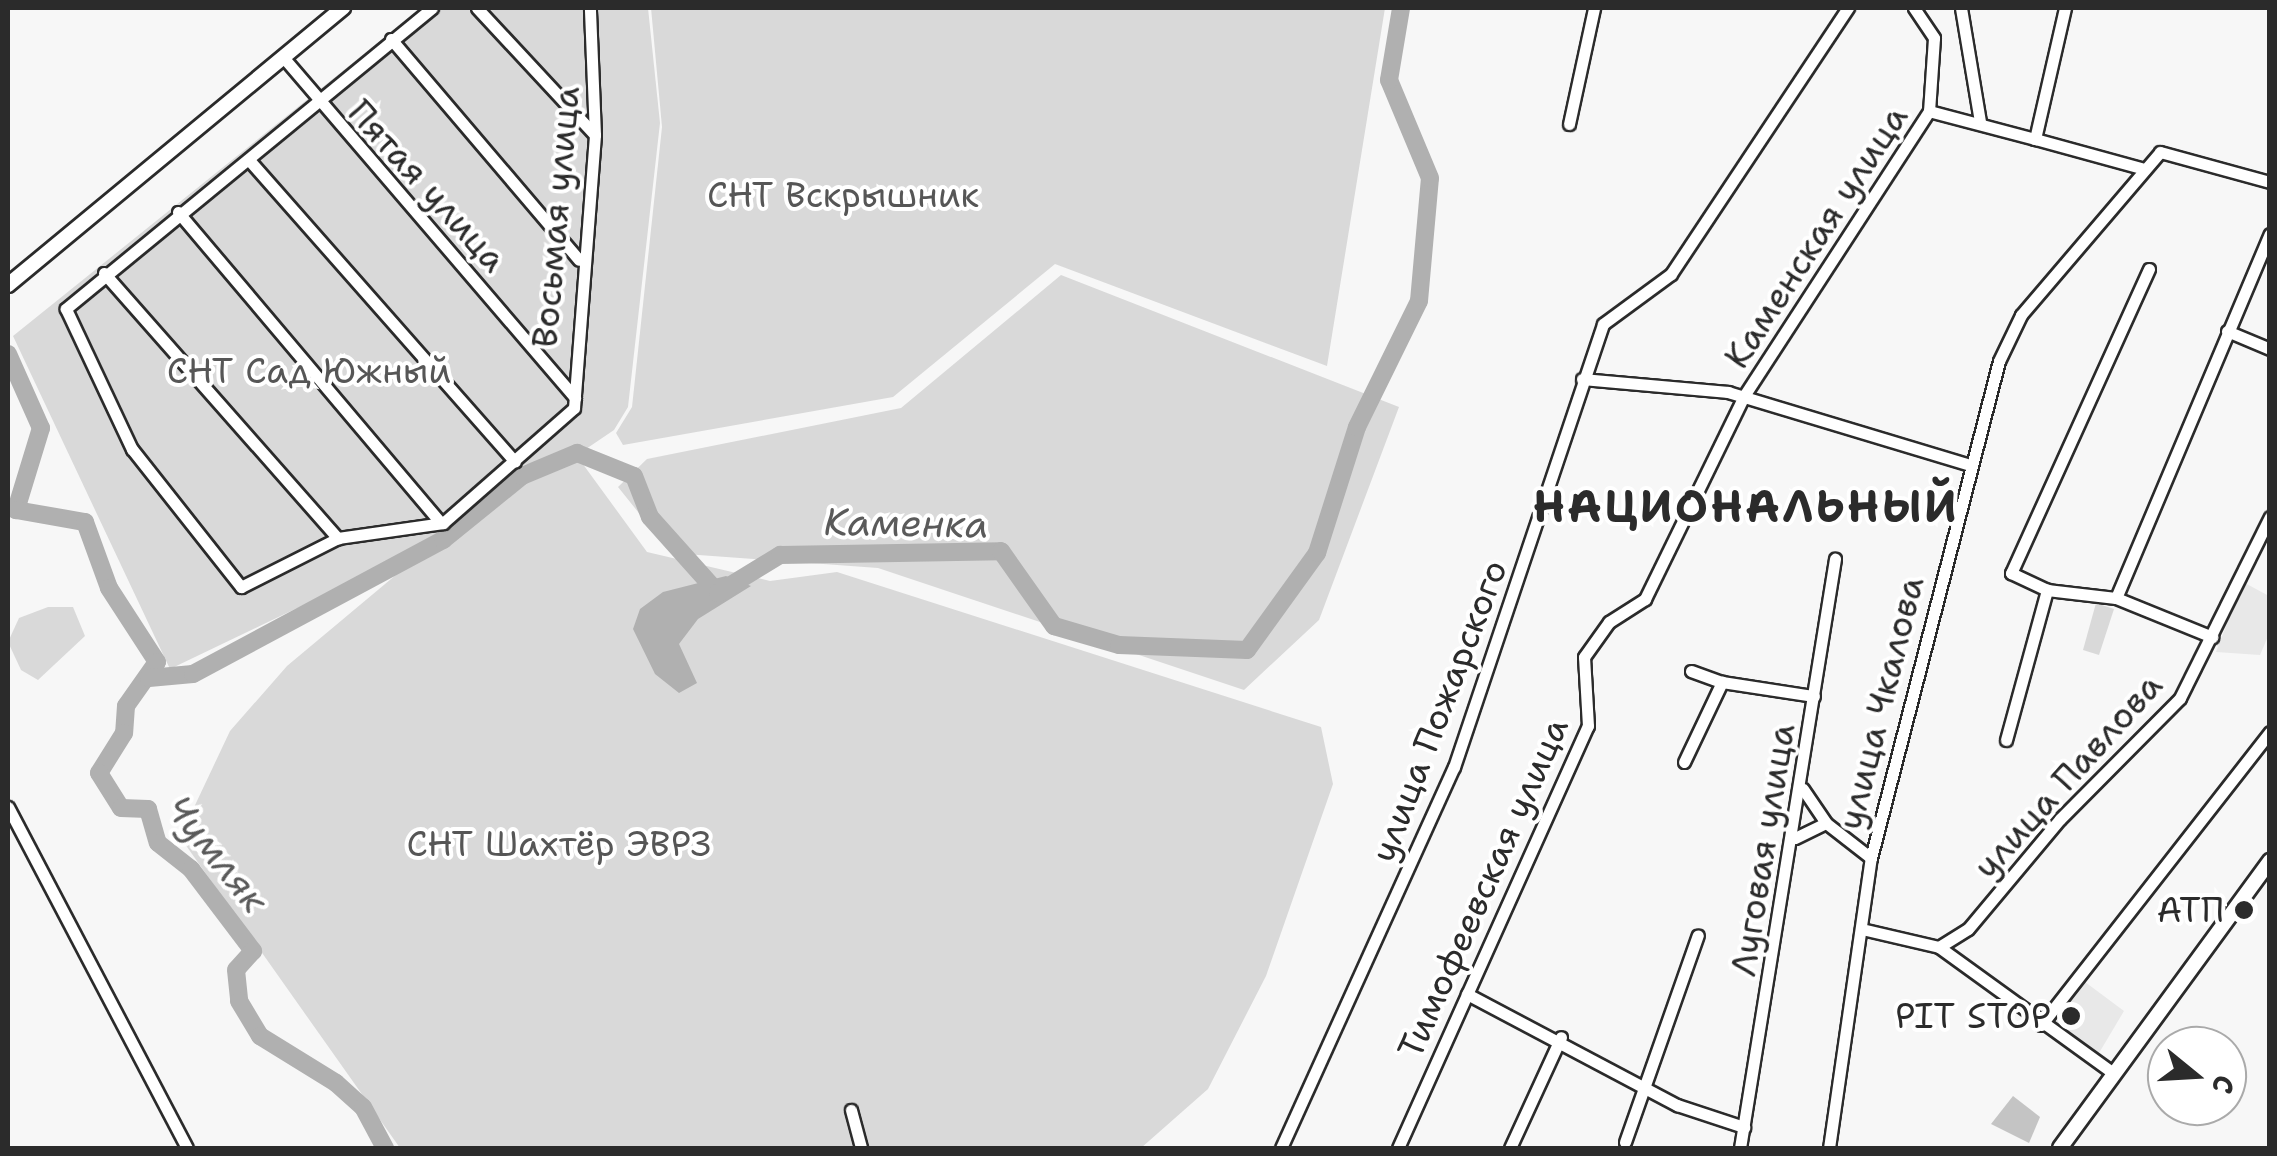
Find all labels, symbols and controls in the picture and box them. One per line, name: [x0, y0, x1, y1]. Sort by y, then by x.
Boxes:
street label: Восьмая улица: [524, 85, 588, 349]
street label: Пятая улица: [339, 91, 515, 281]
street label: Каменская улица: [1715, 98, 1917, 376]
park label: СНТ Вскрышник: [707, 174, 979, 216]
park label: СНТ Сад Южный: [167, 350, 451, 392]
district label: НАЦИОНАЛЬНЫЙ: [1533, 480, 1959, 534]
water label: Каменка: [823, 499, 989, 547]
street label: улица Пожарского: [1362, 554, 1516, 868]
street label: улица Чкалова: [1829, 572, 1933, 834]
street label: улица Павлова: [1965, 665, 2171, 887]
street label: Тимофеевская улица: [1389, 711, 1577, 1065]
street label: Луговая улица: [1722, 721, 1804, 979]
water label: Чумляк: [156, 786, 278, 922]
park label: СНТ Шахтёр ЭВРЗ: [407, 823, 711, 865]
place label: АТП: [2157, 889, 2224, 931]
marker: АТП: [2233, 899, 2255, 921]
place label: PIT STOP: [1895, 995, 2051, 1037]
marker: PIT STOP: [2060, 1005, 2082, 1027]
north arrow: [2147, 1026, 2247, 1126]
text: С: [2203, 1071, 2244, 1099]

